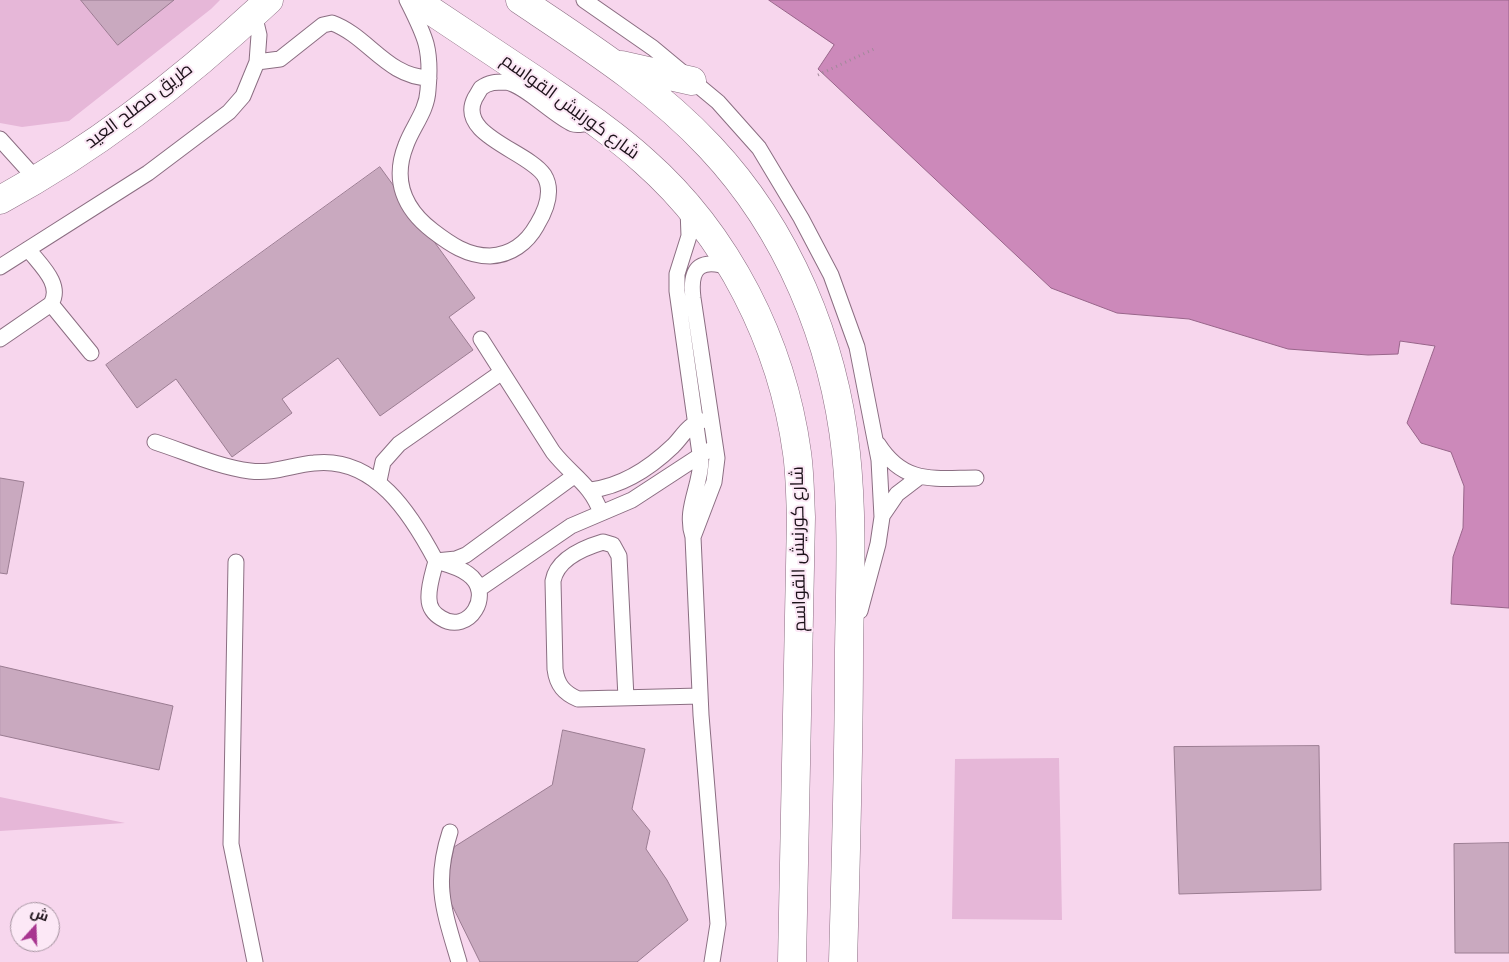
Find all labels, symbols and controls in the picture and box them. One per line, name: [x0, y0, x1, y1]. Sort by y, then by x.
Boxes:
street label: شارع كورنيش القواسم: [497, 50, 643, 164]
street label: طريق مصلح العيد: [81, 58, 197, 154]
street label: شارع كورنيش القواسم: [787, 466, 811, 632]
north arrow: [10, 902, 60, 952]
text: ش: [28, 902, 51, 925]

